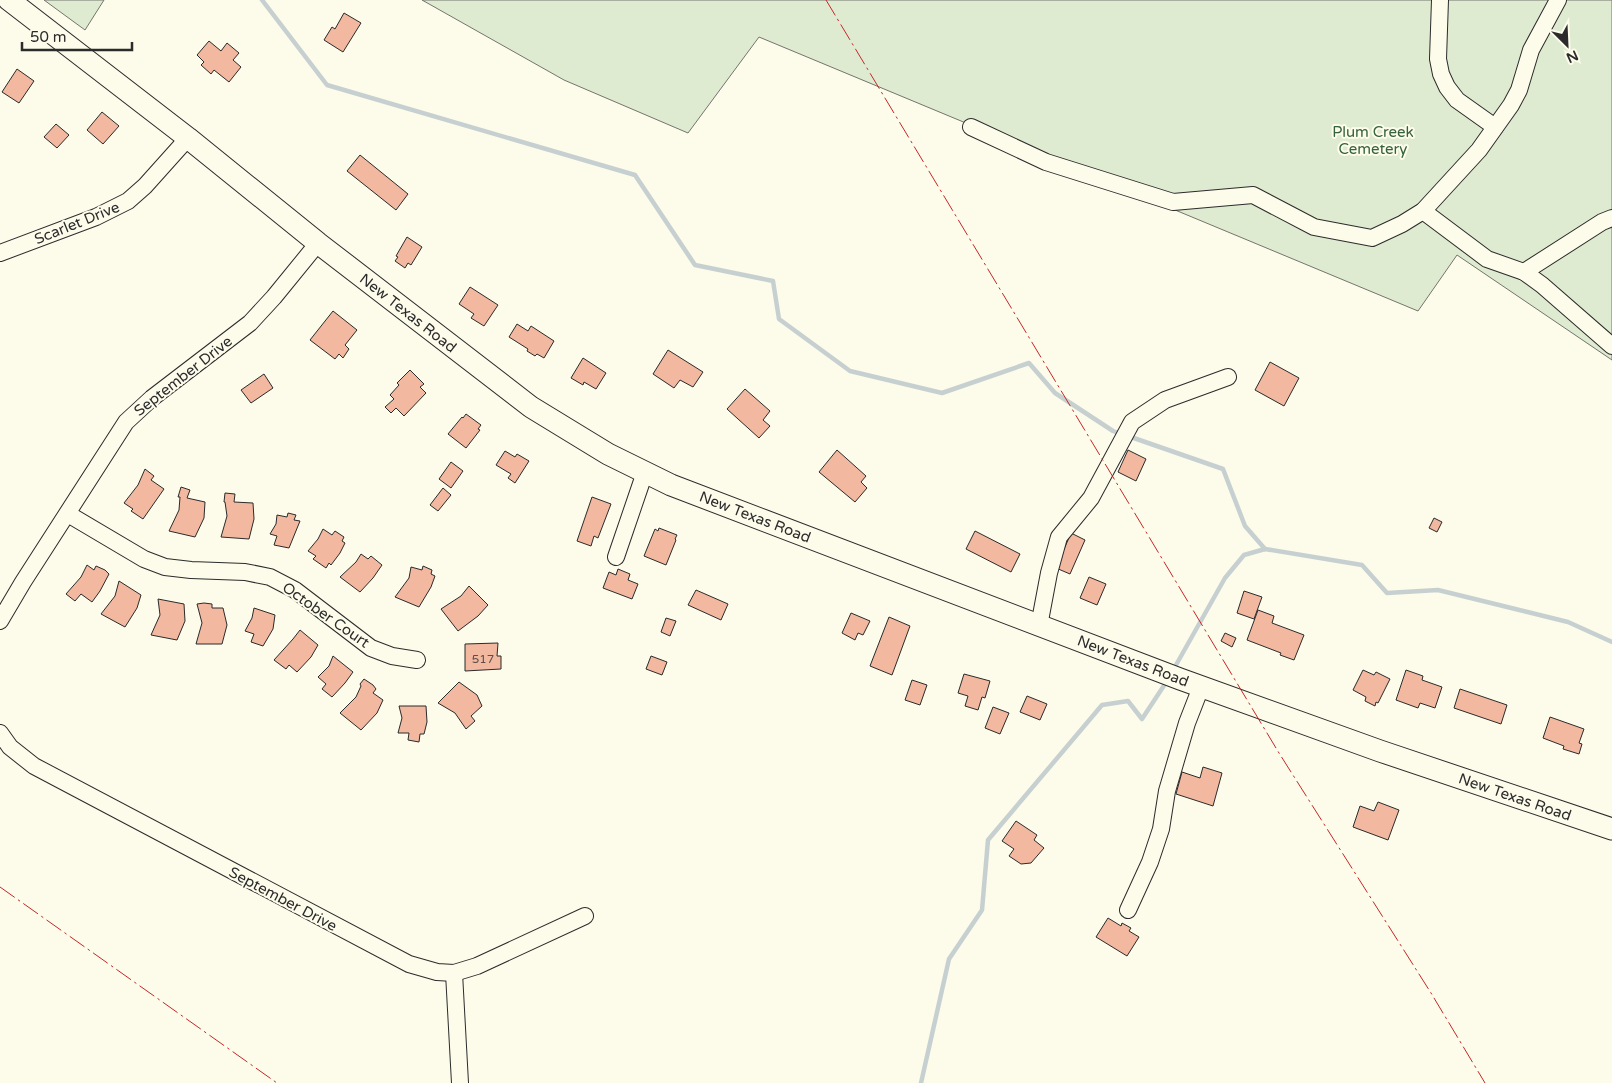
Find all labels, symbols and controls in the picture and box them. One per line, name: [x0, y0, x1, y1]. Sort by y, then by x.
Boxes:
scale bar: [22, 20, 132, 52]
north arrow: [1542, 20, 1592, 70]
text: 50 m: [30, 28, 67, 46]
text: N: [1563, 46, 1581, 66]
park label: Plum Creek Cemetery: [1332, 123, 1414, 158]
street label: Scarlet Drive: [32, 198, 122, 248]
street label: New Texas Road: [356, 270, 460, 356]
street label: September Drive: [130, 332, 236, 420]
street label: New Texas Road: [697, 487, 813, 547]
street label: October Court: [279, 578, 373, 652]
street label: New Texas Road: [1075, 631, 1191, 691]
house number: 517: [472, 652, 494, 666]
street label: New Texas Road: [1456, 769, 1574, 825]
street label: September Drive: [226, 863, 340, 935]

